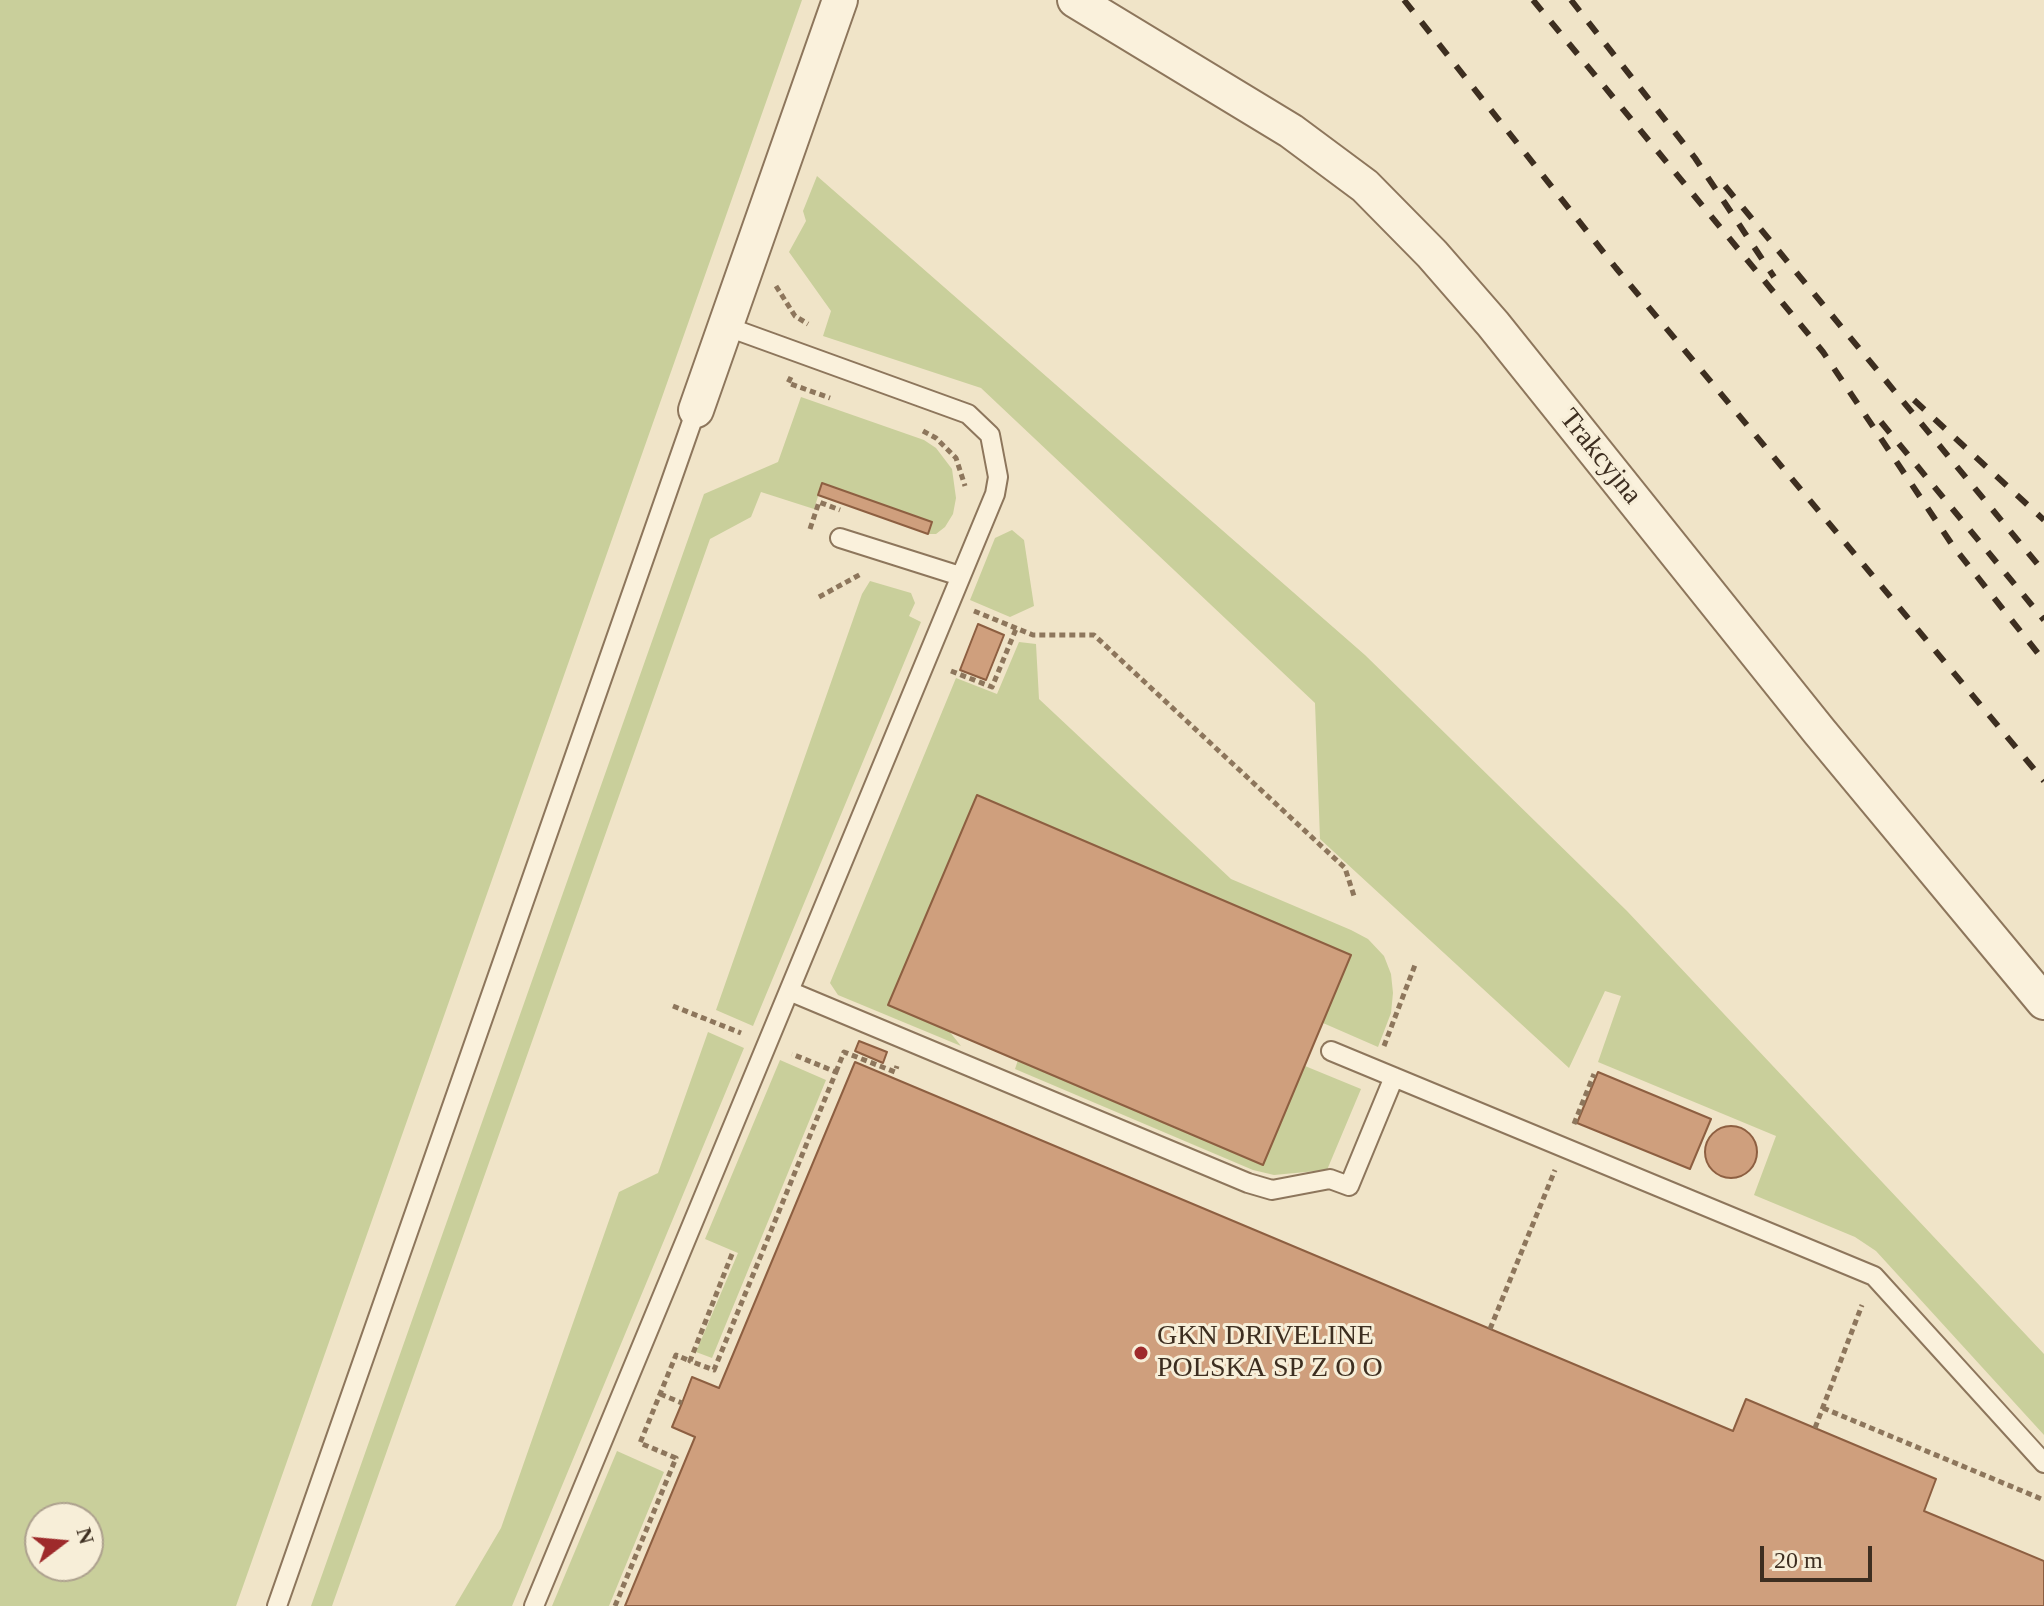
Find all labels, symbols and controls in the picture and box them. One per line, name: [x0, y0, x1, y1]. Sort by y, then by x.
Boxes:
street label: Trakcyjna: [1552, 403, 1648, 511]
place label: GKN DRIVELINE POLSKA SP Z O O: [1157, 1320, 1383, 1386]
marker: GKN DRIVELINE POLSKA SP Z O O: [1132, 1344, 1150, 1362]
north arrow: [24, 1502, 104, 1582]
text: N: [71, 1525, 100, 1547]
scale bar: [1764, 1530, 1876, 1580]
text: 20 m: [1774, 1547, 1823, 1573]

